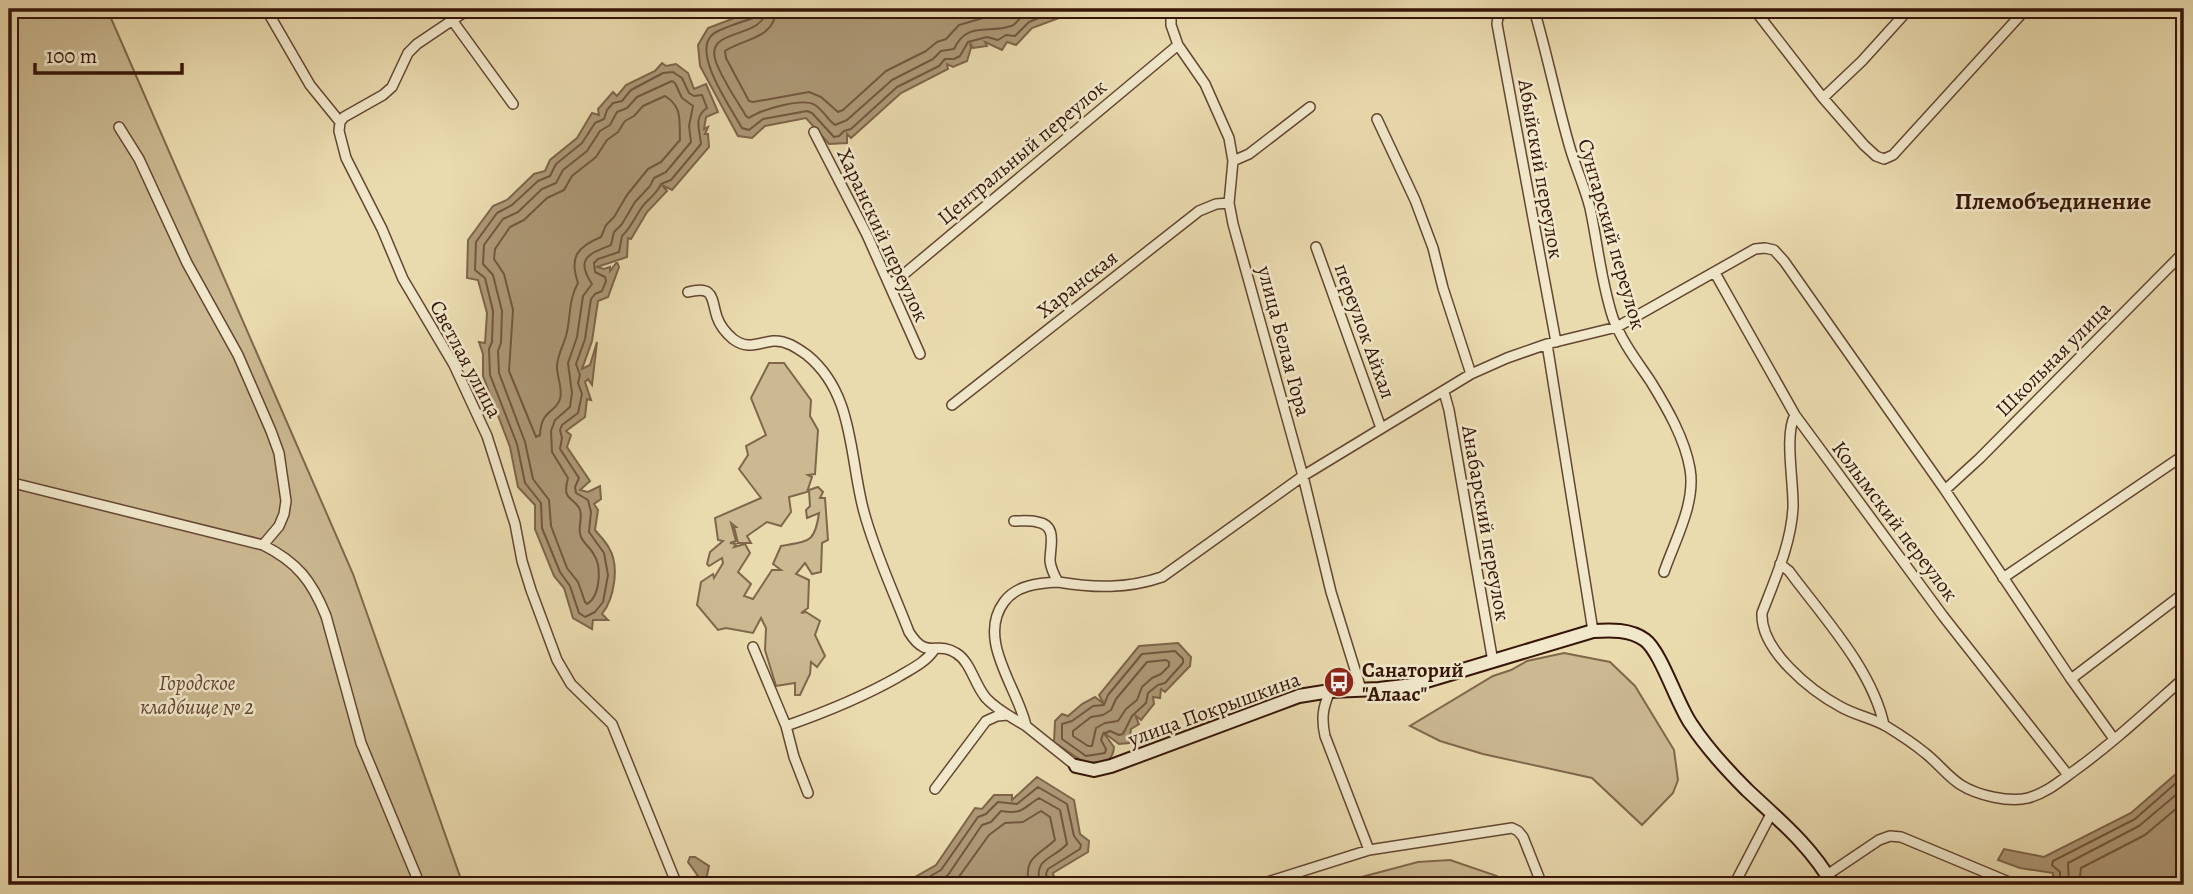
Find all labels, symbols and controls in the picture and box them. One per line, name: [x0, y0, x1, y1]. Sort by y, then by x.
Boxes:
scale bar: [35, 32, 182, 76]
text: 100 m: [46, 42, 97, 70]
street label: Центральный переулок: [932, 73, 1113, 231]
street label: Абыйский переулок: [1511, 76, 1571, 261]
street label: Сунтарский переулок: [1571, 135, 1653, 333]
street label: Харанский переулок: [830, 144, 936, 326]
district label: Племобъединение: [1955, 185, 2151, 217]
street label: Харанская: [1031, 244, 1123, 324]
street label: переулок Айхал: [1328, 260, 1402, 402]
street label: улица Белая Гора: [1250, 262, 1318, 420]
street label: Светлая улица: [423, 295, 509, 423]
street label: Школьная улица: [1989, 295, 2117, 423]
street label: Анабарский переулок: [1455, 422, 1517, 623]
street label: Колымский переулок: [1825, 435, 1965, 607]
place label: Санаторий "Алаас": [1362, 656, 1464, 708]
street label: улица Покрышкина: [1123, 665, 1304, 753]
bus stop icon: Санаторий "Алаас": [1322, 665, 1356, 699]
park label: Городское кладбище № 2: [140, 669, 254, 721]

